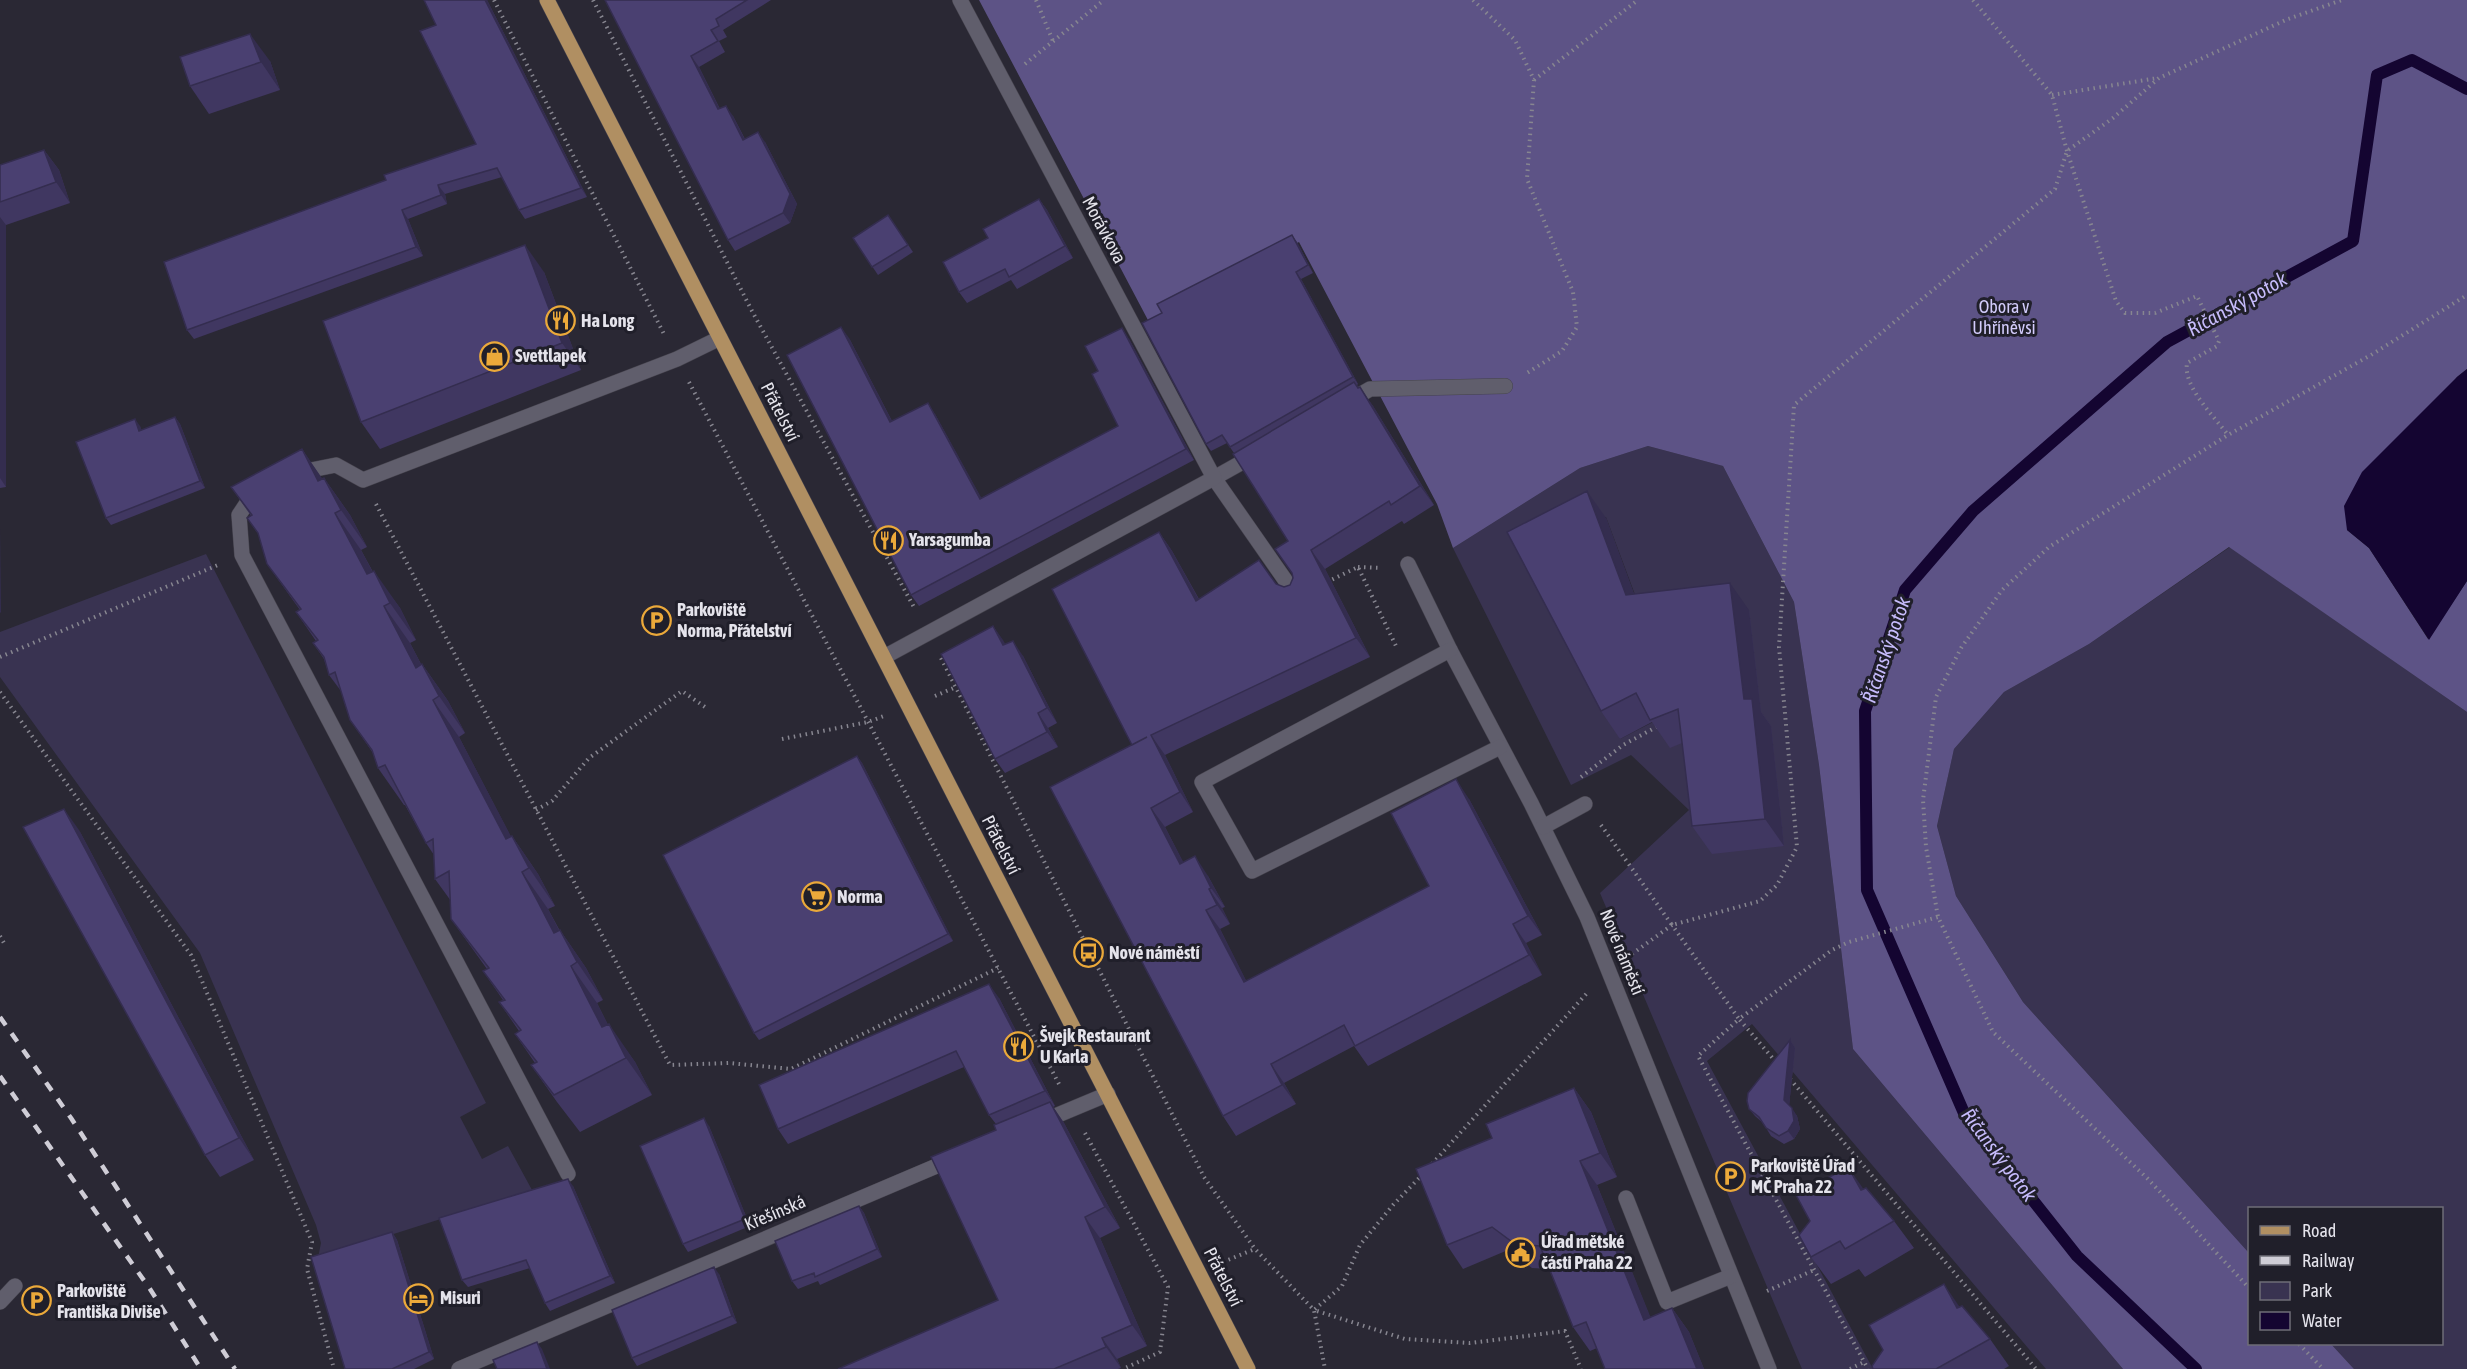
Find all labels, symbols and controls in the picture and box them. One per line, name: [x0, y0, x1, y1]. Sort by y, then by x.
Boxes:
street label: Morávkova: [1078, 193, 1131, 267]
water label: Říčanský potok: [2183, 267, 2291, 340]
park label: Obora v Uhříněvsi: [1972, 296, 2036, 338]
restaurant icon: Ha Long: [544, 305, 576, 337]
place label: Ha Long: [581, 310, 634, 331]
shop icon: Svettlapek: [478, 340, 510, 372]
place label: Svettlapek: [515, 345, 587, 366]
street label: Přátelství: [757, 379, 804, 445]
restaurant icon: Yarsagumba: [872, 524, 904, 556]
place label: Yarsagumba: [908, 529, 991, 550]
water label: Říčanský potok: [1857, 594, 1914, 706]
place label: Parkoviště Norma, Přátelství: [677, 599, 792, 641]
parking icon: Parkoviště Norma, Přátelství: [640, 604, 672, 636]
street label: Přátelství: [978, 812, 1025, 878]
supermarket icon: Norma: [800, 881, 832, 913]
place label: Norma: [837, 886, 883, 907]
street label: Nové náměstí: [1596, 906, 1649, 998]
bus stop icon: Nové náměstí: [1072, 937, 1104, 969]
place label: Nové náměstí: [1109, 942, 1201, 963]
place label: Švejk Restaurant U Karla: [1040, 1025, 1151, 1067]
restaurant icon: Švejk Restaurant U Karla: [1003, 1030, 1035, 1062]
water label: Říčanský potok: [1957, 1104, 2042, 1206]
place label: Parkoviště Úřad MČ Praha 22: [1751, 1155, 1855, 1197]
parking icon: Parkoviště Úřad MČ Praha 22: [1714, 1160, 1746, 1192]
street label: Křešínská: [741, 1190, 808, 1235]
legend: [2248, 1207, 2443, 1345]
text: Road: [2302, 1220, 2336, 1241]
place label: Úřad mětské části Praha 22: [1541, 1231, 1633, 1273]
public building icon: Úřad mětské části Praha 22: [1504, 1236, 1536, 1268]
street label: Přátelství: [1200, 1244, 1247, 1310]
text: Railway: [2302, 1250, 2354, 1271]
place label: Parkoviště Františka Diviše: [57, 1280, 161, 1322]
text: Park: [2302, 1280, 2332, 1301]
hotel icon: Misuri: [403, 1282, 435, 1314]
parking icon: Parkoviště Františka Diviše: [20, 1285, 52, 1317]
place label: Misuri: [440, 1287, 481, 1308]
text: Water: [2302, 1310, 2342, 1331]

